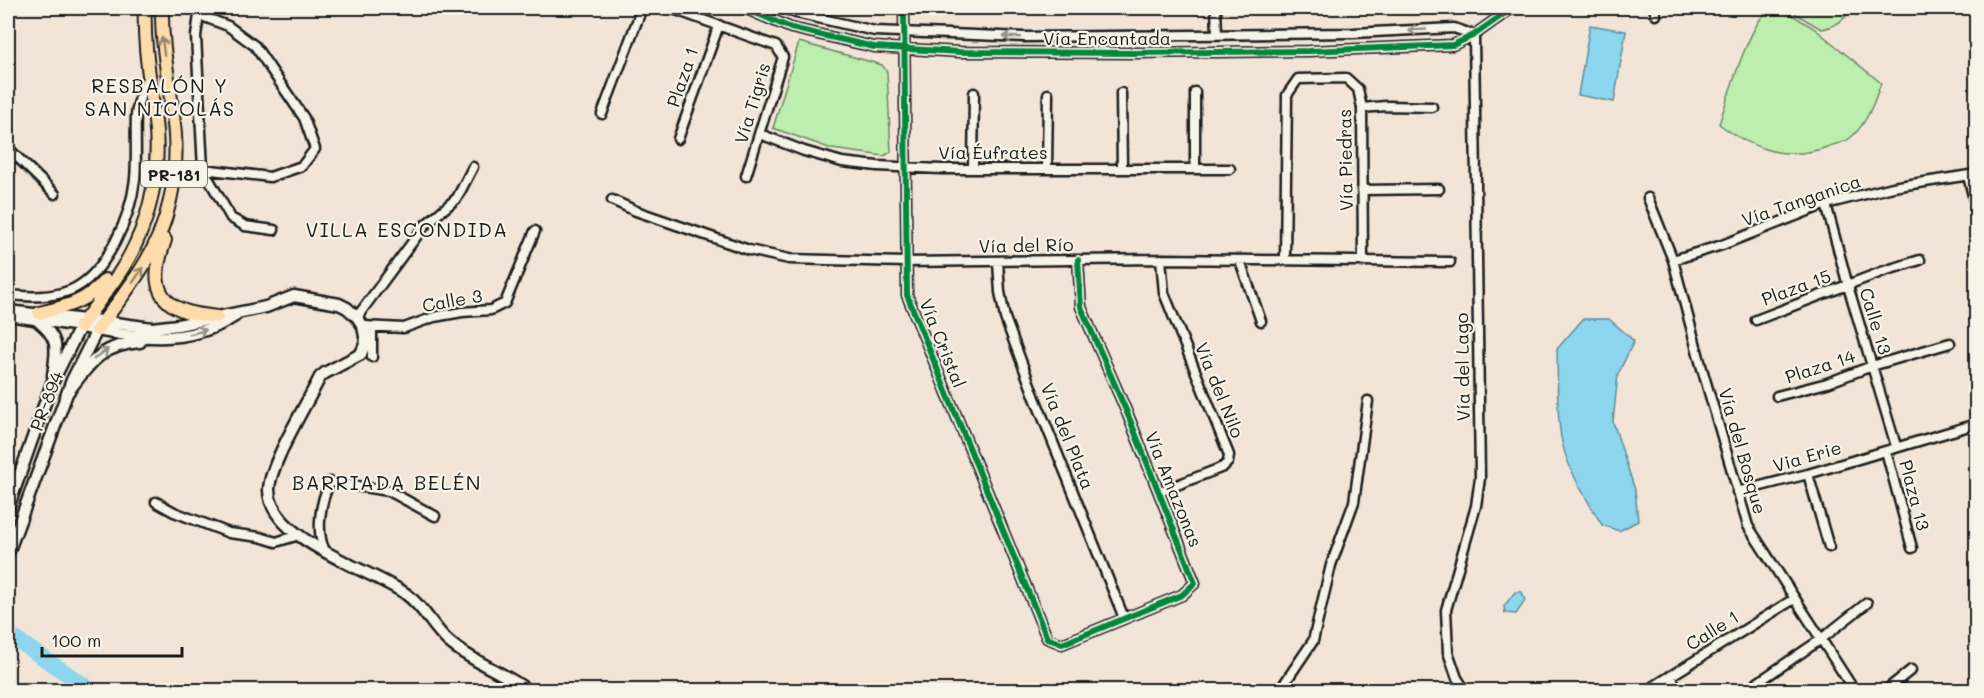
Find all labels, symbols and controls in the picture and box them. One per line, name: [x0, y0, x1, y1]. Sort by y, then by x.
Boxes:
one-way arrow: [1407, 24, 1427, 35]
street label: Vía Encantada: [1043, 26, 1171, 50]
one-way arrow: [1003, 31, 1023, 42]
one-way arrow: [158, 37, 169, 57]
street label: Plaza 1: [661, 44, 703, 110]
street label: Vía Tigris: [728, 60, 776, 146]
district label: RESBALÓN Y SAN NICOLÁS: [84, 72, 236, 121]
street label: Vía Piedras: [1332, 109, 1358, 211]
street label: Vía Éufrates: [938, 140, 1048, 164]
road number: PR-181: [141, 161, 207, 187]
street label: Vía Tanganica: [1738, 168, 1864, 232]
district label: VILLA ESCONDIDA: [305, 216, 509, 242]
street label: Vía del Río: [978, 232, 1074, 258]
street label: Plaza 15: [1758, 263, 1834, 311]
one-way arrow: [132, 267, 144, 284]
street label: Calle 3: [420, 283, 484, 317]
street label: Calle 13: [1854, 285, 1898, 357]
street label: Vía Cristal: [914, 295, 972, 391]
street label: Vía del Lago: [1449, 312, 1475, 422]
one-way arrow: [188, 325, 207, 337]
street label: Vía del Nilo: [1190, 339, 1250, 442]
street label: Plaza 14: [1782, 343, 1859, 389]
one-way arrow: [93, 348, 109, 360]
street label: PR-894: [24, 367, 69, 434]
street label: Vía del Plata: [1036, 379, 1100, 493]
street label: Vía del Bosque: [1714, 385, 1772, 517]
street label: Vía Amazonas: [1140, 428, 1208, 550]
street label: Via Erie: [1770, 435, 1844, 477]
street label: Plaza 13: [1894, 457, 1936, 533]
district label: BARRIADA BELÉN: [292, 469, 482, 495]
street label: Calle 1: [1681, 604, 1743, 656]
scale bar: [42, 620, 182, 658]
text: 100 m: [51, 628, 101, 652]

